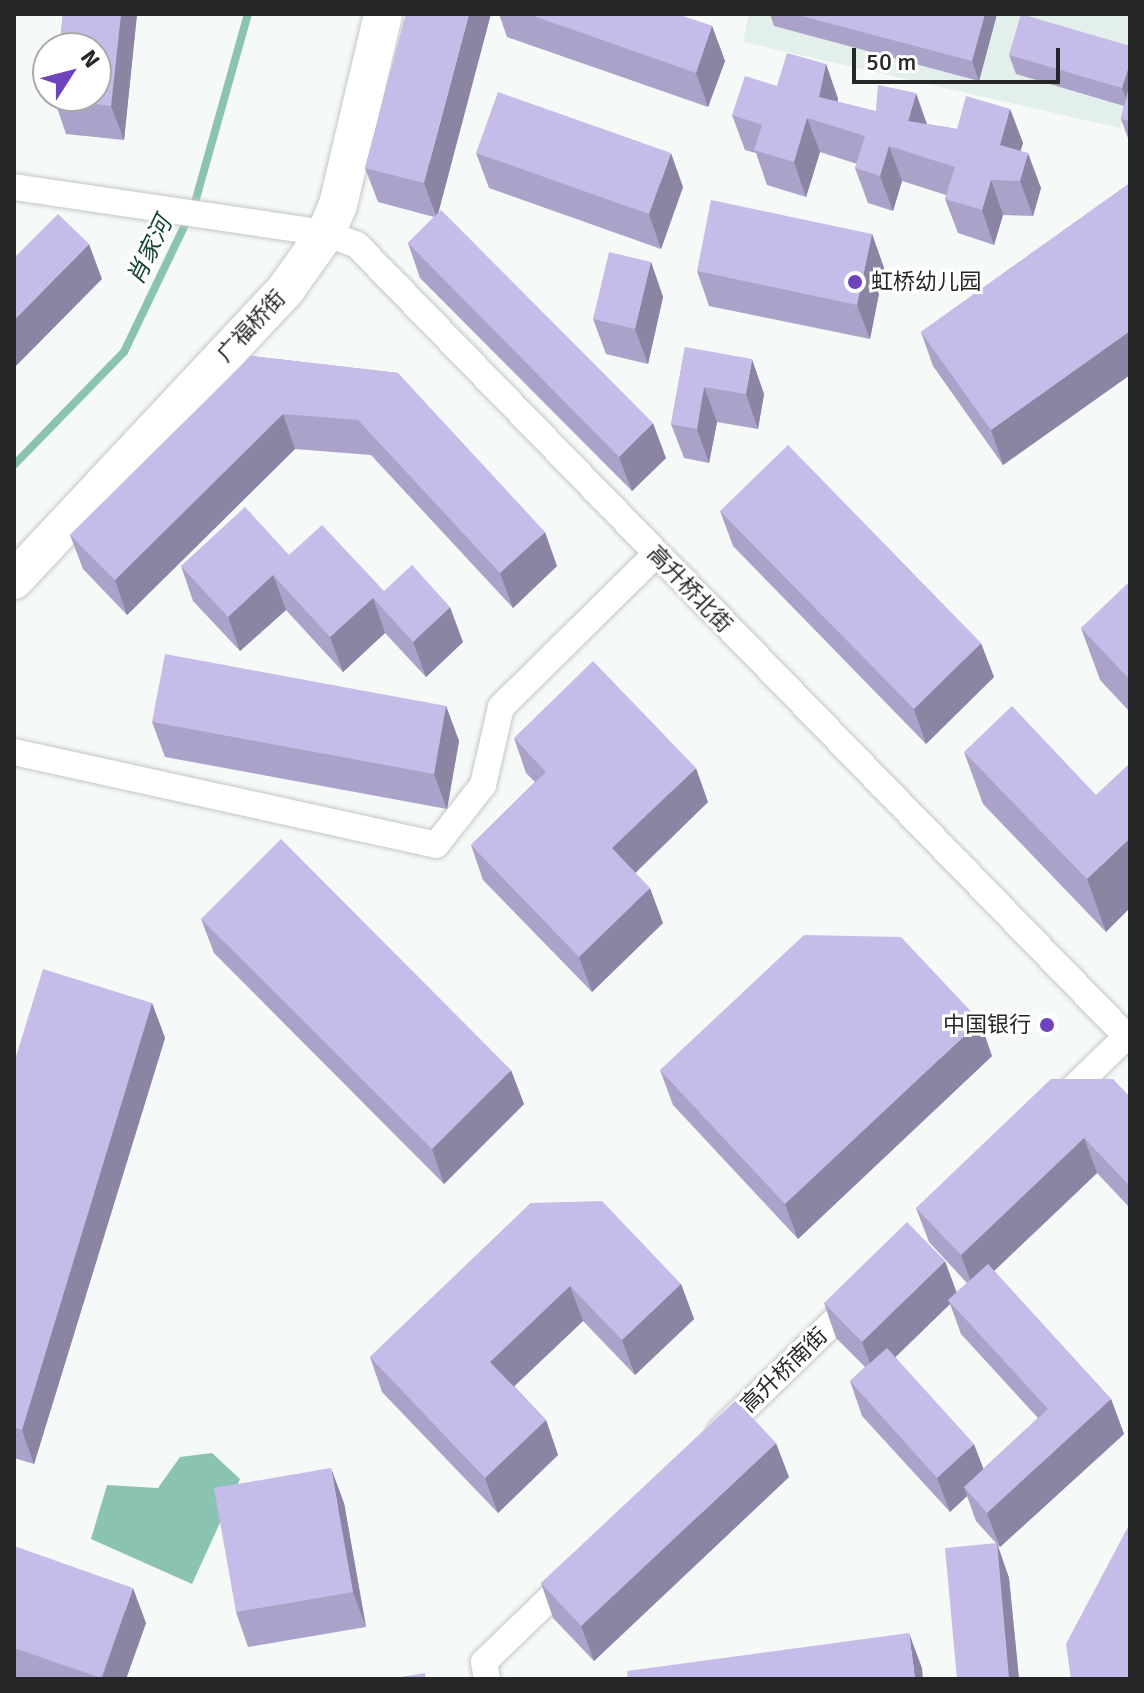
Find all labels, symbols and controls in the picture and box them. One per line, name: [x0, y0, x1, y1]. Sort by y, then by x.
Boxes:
north arrow: [32, 32, 112, 112]
scale bar: [856, 32, 1064, 82]
text: N: [75, 45, 106, 73]
text: 50 m: [866, 47, 916, 77]
water label: 肖家河: [121, 212, 179, 290]
place label: 虹桥幼儿园: [871, 269, 981, 295]
marker: 虹桥幼儿园: [846, 273, 864, 291]
street label: 广福桥街: [211, 285, 291, 367]
street label: 高升桥北街: [642, 540, 738, 638]
place label: 中国银行: [943, 1012, 1031, 1038]
marker: 中国银行: [1038, 1016, 1056, 1034]
street label: 高升桥南街: [735, 1322, 833, 1418]

